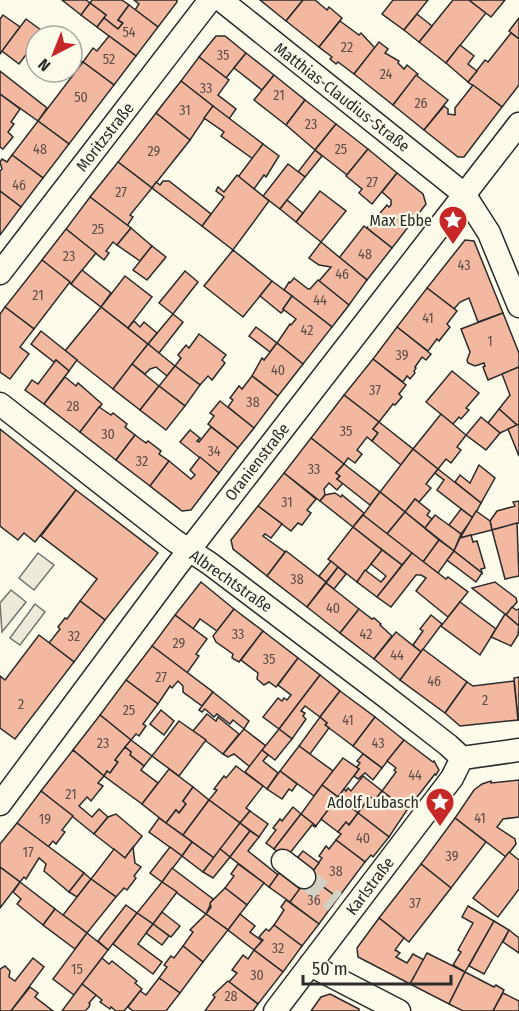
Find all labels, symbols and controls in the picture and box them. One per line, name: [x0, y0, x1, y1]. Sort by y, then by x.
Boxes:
north arrow: [24, 24, 84, 84]
house number: 54: [122, 24, 136, 41]
street label: Matthias-Claudius-Straße: [271, 38, 413, 156]
house number: 22: [341, 39, 353, 56]
house number: 35: [217, 47, 229, 64]
house number: 52: [103, 51, 115, 68]
text: N: [34, 55, 54, 75]
house number: 24: [380, 66, 393, 83]
house number: 33: [200, 80, 212, 97]
house number: 21: [273, 87, 285, 104]
house number: 50: [74, 89, 88, 106]
house number: 26: [414, 95, 428, 112]
street label: Moritzstraße: [72, 99, 138, 175]
house number: 31: [179, 102, 191, 119]
house number: 23: [305, 116, 317, 133]
house number: 48: [33, 141, 47, 158]
house number: 25: [335, 141, 347, 158]
house number: 29: [148, 143, 161, 160]
house number: 27: [366, 174, 378, 191]
house number: 46: [12, 177, 26, 194]
house number: 27: [115, 184, 127, 201]
place icon: Max Ebbe: [437, 204, 469, 246]
place label: Max Ebbe: [370, 211, 432, 230]
house number: 25: [92, 221, 104, 238]
house number: 48: [358, 246, 372, 263]
house number: 23: [63, 248, 75, 265]
house number: 43: [458, 257, 470, 274]
house number: 46: [335, 266, 349, 283]
house number: 21: [32, 287, 44, 304]
house number: 44: [313, 292, 327, 309]
house number: 41: [422, 310, 434, 327]
house number: 42: [301, 322, 313, 339]
house number: 1: [487, 333, 493, 350]
house number: 39: [396, 347, 409, 364]
house number: 40: [271, 362, 285, 379]
house number: 37: [369, 382, 381, 399]
house number: 38: [246, 394, 260, 411]
house number: 28: [66, 398, 80, 415]
street label: Oranienstraße: [221, 419, 293, 505]
house number: 35: [340, 423, 352, 440]
house number: 30: [101, 426, 115, 443]
house number: 34: [207, 443, 221, 460]
house number: 32: [136, 453, 148, 470]
house number: 33: [308, 461, 320, 478]
house number: 31: [281, 494, 293, 511]
street label: Albrechtstraße: [186, 546, 276, 616]
house number: 38: [290, 571, 304, 588]
house number: 40: [326, 600, 340, 617]
house number: 33: [232, 626, 244, 643]
house number: 42: [360, 626, 372, 643]
house number: 32: [68, 628, 80, 645]
house number: 29: [173, 635, 186, 652]
house number: 44: [390, 647, 404, 664]
house number: 35: [263, 651, 275, 668]
house number: 27: [155, 669, 167, 686]
house number: 46: [427, 673, 441, 690]
house number: 2: [482, 692, 488, 709]
house number: 2: [18, 696, 24, 713]
house number: 25: [123, 702, 135, 719]
house number: 41: [342, 712, 354, 729]
house number: 23: [97, 735, 109, 752]
house number: 43: [372, 735, 384, 752]
house number: 44: [408, 767, 422, 784]
house number: 21: [65, 786, 77, 803]
place icon: Adolf Lubasch: [424, 786, 456, 828]
place label: Adolf Lubasch: [327, 793, 419, 812]
house number: 41: [474, 810, 486, 827]
house number: 19: [39, 811, 51, 828]
house number: 40: [356, 830, 370, 847]
house number: 17: [22, 844, 34, 861]
house number: 39: [446, 848, 459, 865]
street label: Karlstraße: [342, 853, 398, 919]
house number: 38: [329, 863, 343, 880]
house number: 36: [307, 892, 321, 909]
house number: 37: [409, 895, 421, 912]
house number: 32: [272, 940, 284, 957]
scale bar: [303, 948, 452, 986]
text: 50 m: [312, 958, 348, 980]
house number: 15: [71, 961, 83, 978]
house number: 30: [250, 967, 264, 984]
house number: 28: [224, 988, 238, 1005]

